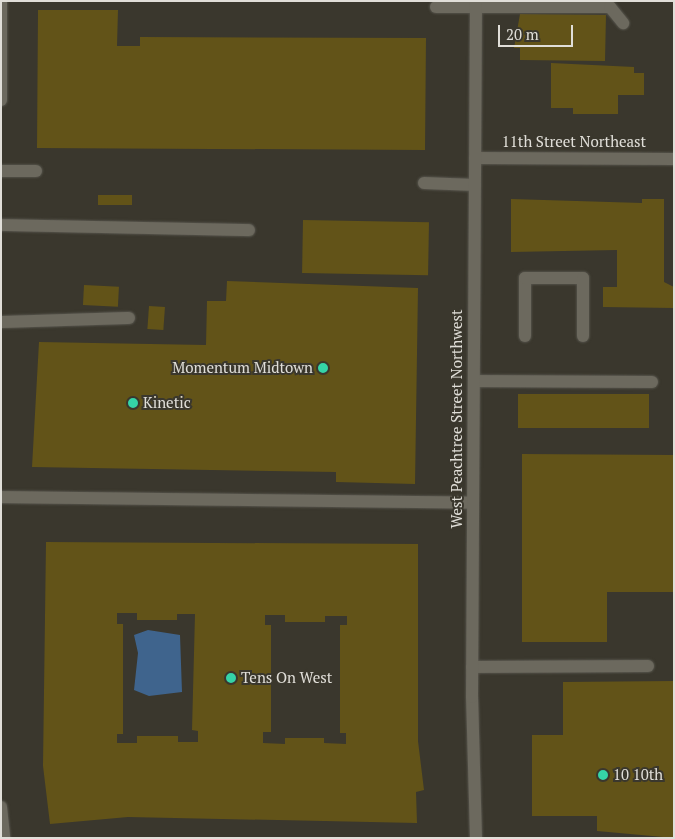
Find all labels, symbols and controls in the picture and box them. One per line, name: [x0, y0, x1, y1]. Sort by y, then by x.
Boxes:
scale bar: [500, 15, 575, 47]
text: 20 m: [506, 24, 539, 44]
street label: 11th Street Northeast: [502, 133, 646, 151]
street label: West Peachtree Street Northwest: [448, 309, 466, 529]
place label: Momentum Midtown: [172, 359, 313, 377]
marker: Momentum Midtown: [317, 362, 329, 374]
place label: Kinetic: [143, 394, 191, 412]
marker: Kinetic: [127, 397, 139, 409]
place label: Tens On West: [241, 669, 332, 687]
marker: Tens On West: [225, 672, 237, 684]
place label: 10 10th: [613, 766, 663, 784]
marker: 10 10th: [597, 769, 609, 781]

